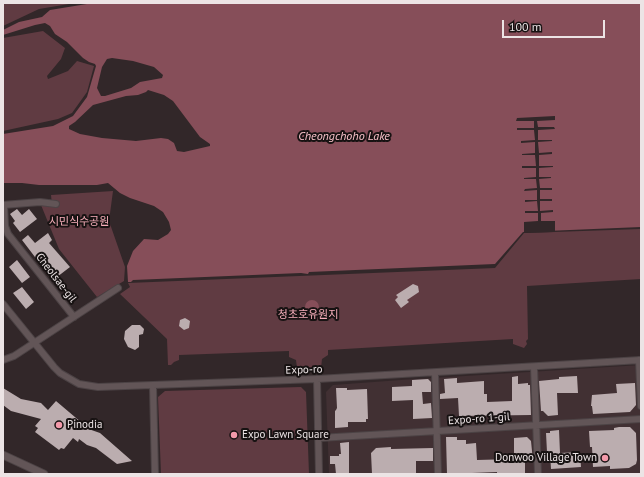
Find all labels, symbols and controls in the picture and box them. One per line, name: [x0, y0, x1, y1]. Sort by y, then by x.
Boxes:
scale bar: [504, 12, 607, 38]
text: 100 m: [509, 19, 542, 34]
water label: Cheongchoho Lake: [298, 130, 390, 144]
park label: 시민식수공원: [49, 215, 109, 229]
street label: Cheolsae-gil: [33, 251, 79, 305]
park label: 청초호유원지: [278, 308, 338, 322]
street label: Expo-ro: [285, 363, 323, 377]
street label: Expo-ro 1-gil: [448, 410, 510, 428]
place label: Pinodia: [67, 418, 102, 432]
marker: Pinodia: [54, 420, 64, 430]
place label: Expo Lawn Square: [242, 428, 329, 442]
marker: Expo Lawn Square: [229, 430, 239, 440]
place label: Donwoo Village Town: [495, 451, 597, 465]
marker: Donwoo Village Town: [600, 453, 610, 463]

